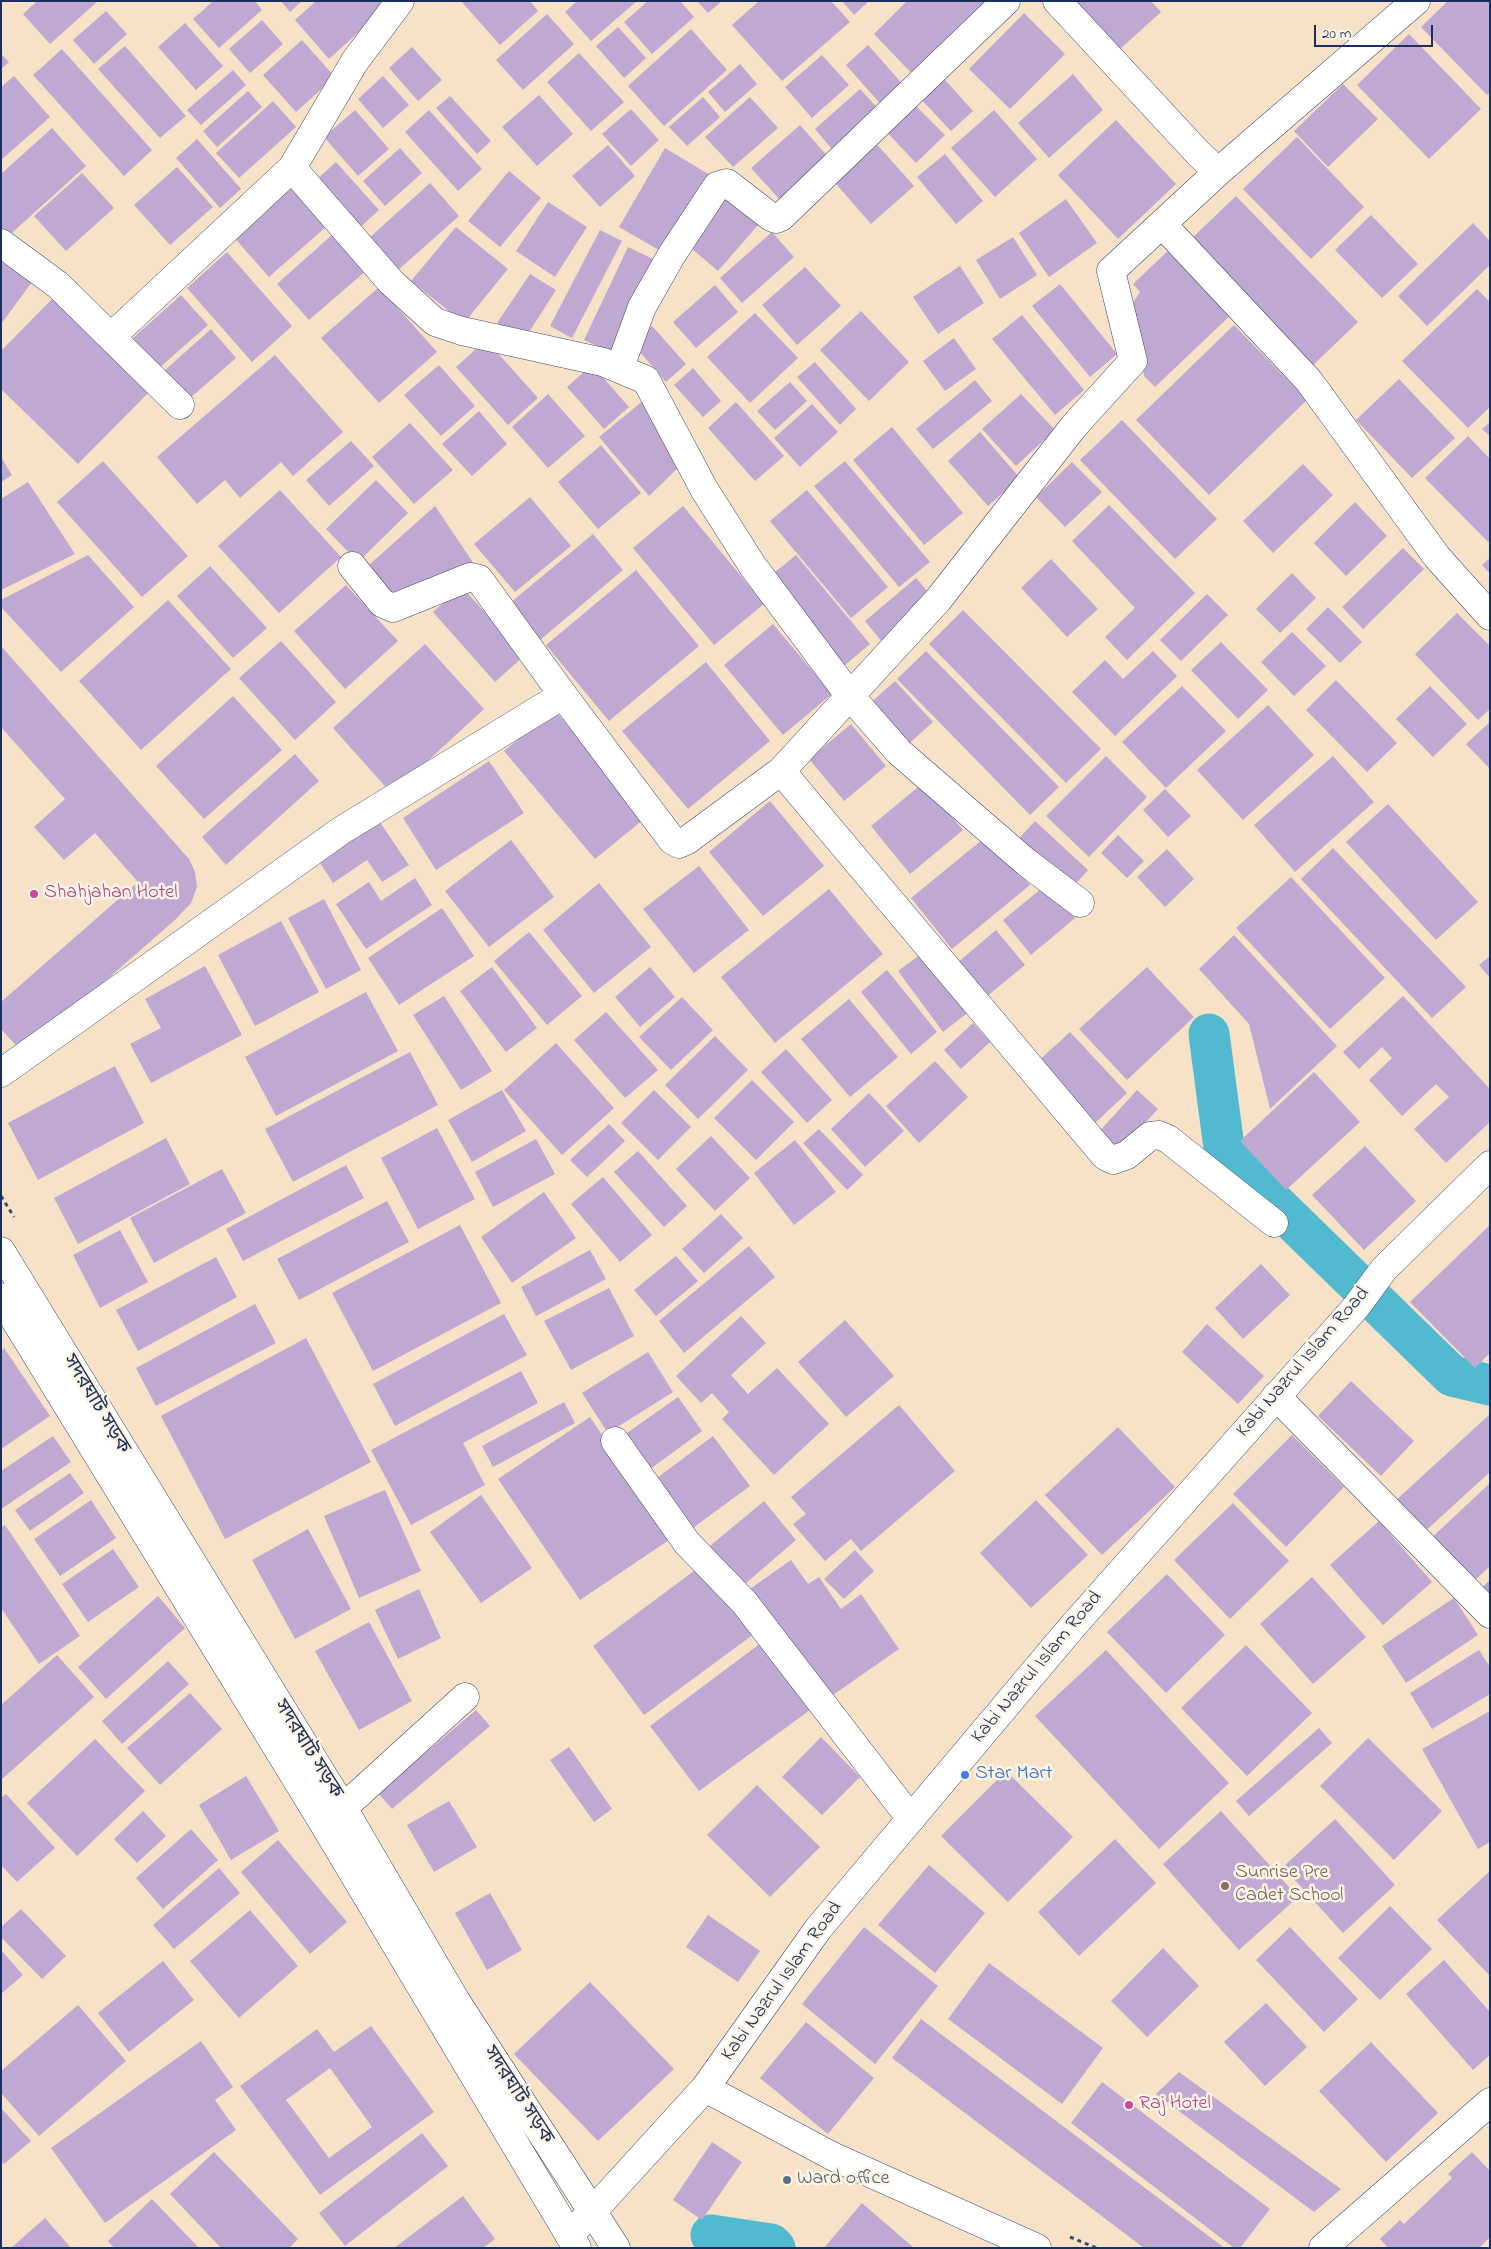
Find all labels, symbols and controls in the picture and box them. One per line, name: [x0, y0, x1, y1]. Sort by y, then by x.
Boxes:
scale bar: [1316, 15, 1435, 47]
text: 20 m: [1322, 23, 1351, 45]
place label: Shahjahan Hotel: [44, 882, 178, 906]
marker: Shahjahan Hotel: [28, 888, 40, 900]
street label: Kabi Nazrul Islam Road: [1232, 1283, 1376, 1443]
street label: সদরঘাট সড়ক: [56, 1351, 134, 1459]
street label: Kabi Nazrul Islam Road: [967, 1587, 1109, 1749]
street label: সদরঘাট সড়ক: [267, 1696, 347, 1804]
place label: Star Mart: [975, 1763, 1052, 1787]
marker: Star Mart: [959, 1769, 971, 1781]
place label: Sunrise Pre Cadet School: [1235, 1862, 1343, 1909]
marker: Sunrise Pre Cadet School: [1219, 1880, 1231, 1892]
street label: Kabi Nazrul Islam Road: [717, 1898, 849, 2066]
street label: সদরঘাট সড়ক: [476, 2043, 558, 2149]
place label: Raj Hotel: [1139, 2093, 1211, 2117]
marker: Raj Hotel: [1123, 2099, 1135, 2111]
place label: Ward office: [797, 2168, 889, 2192]
marker: Ward office: [781, 2174, 793, 2186]

